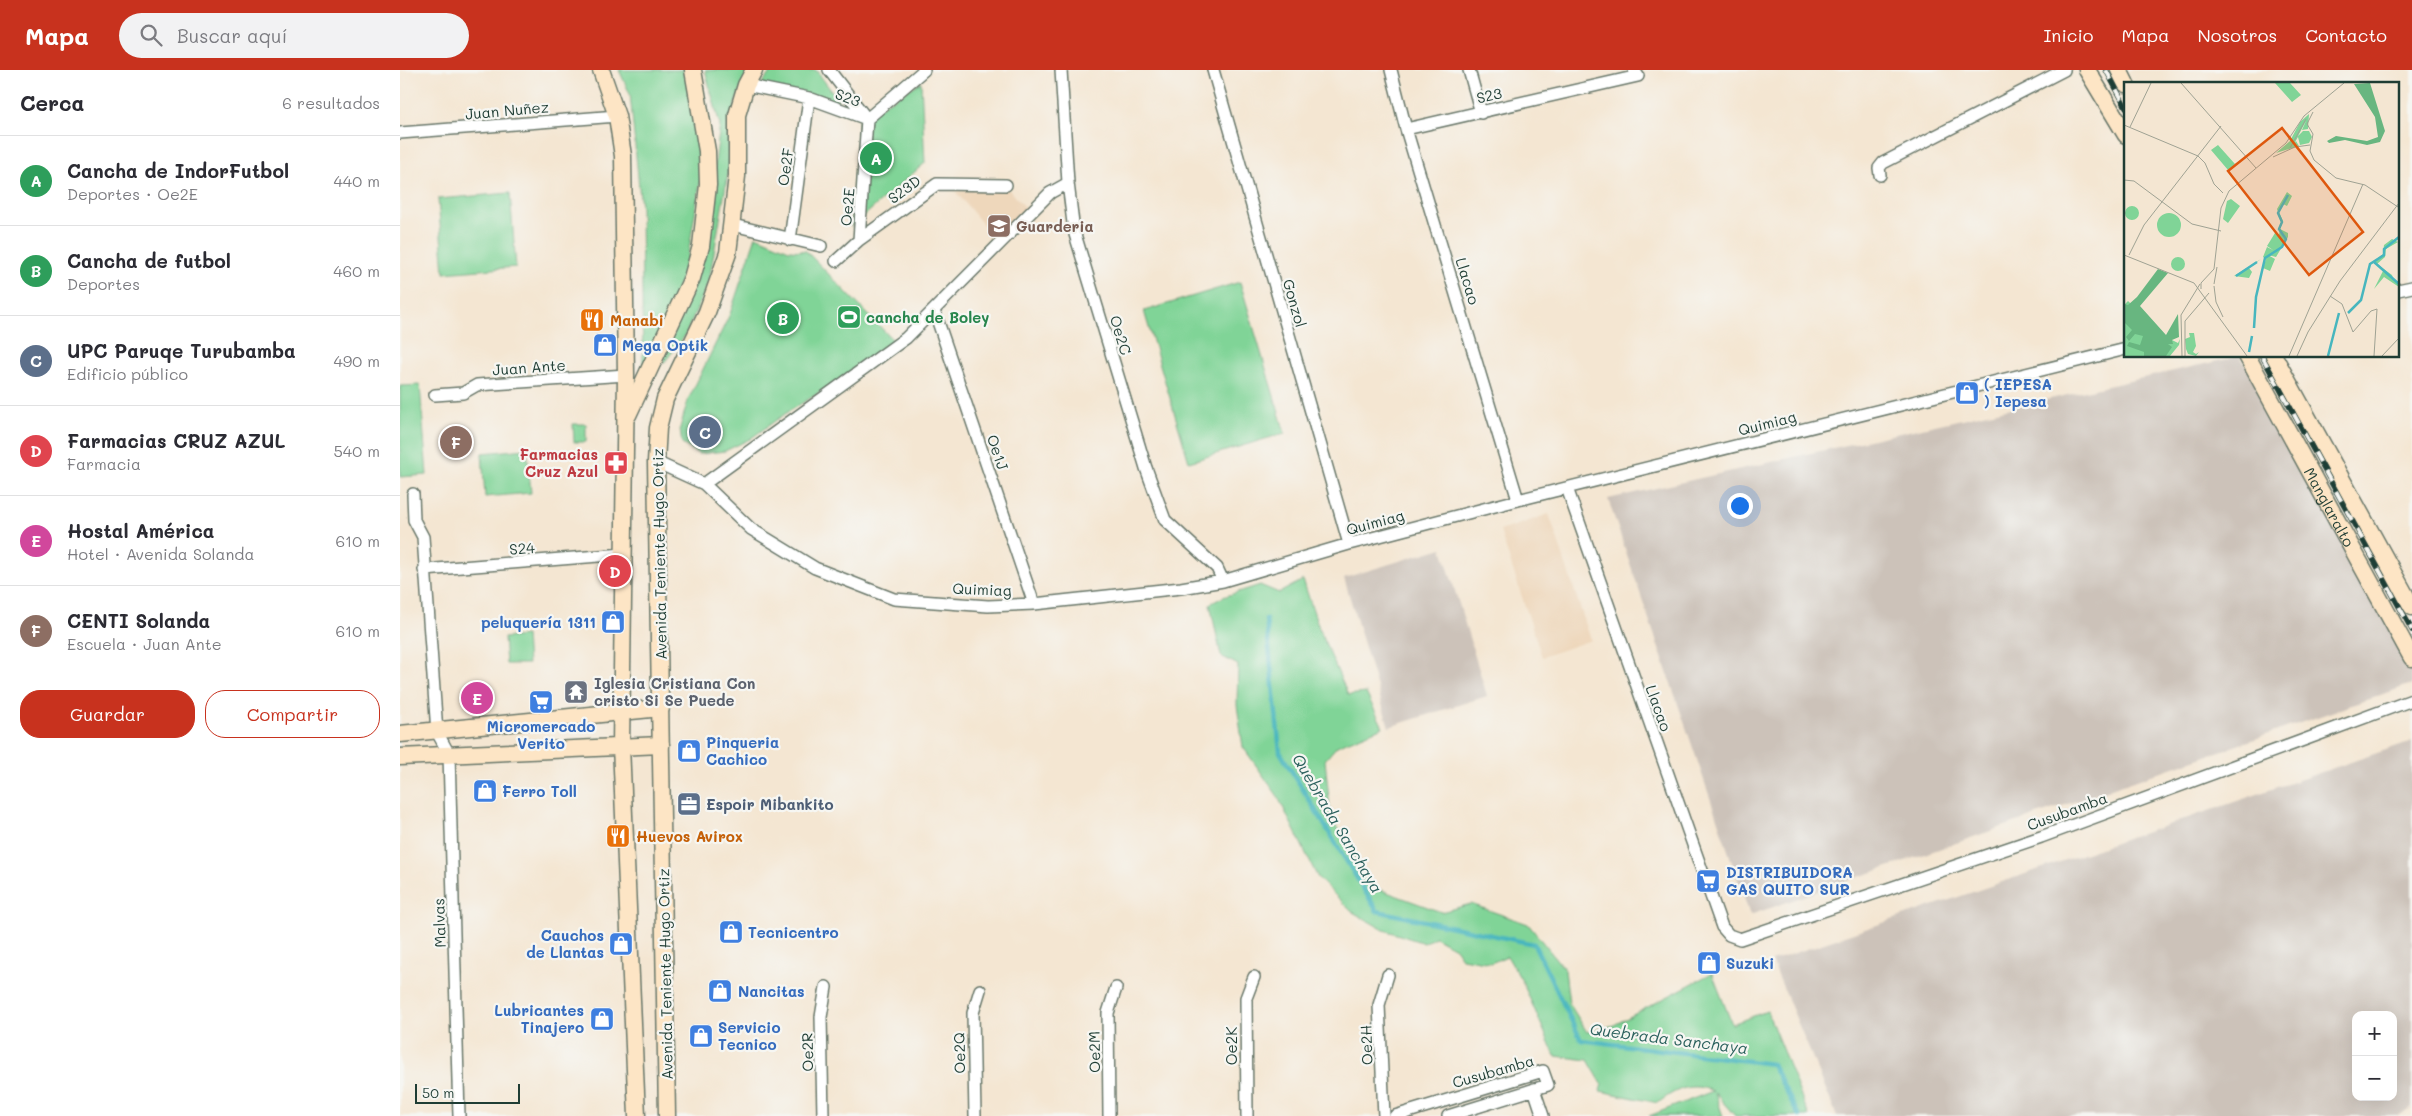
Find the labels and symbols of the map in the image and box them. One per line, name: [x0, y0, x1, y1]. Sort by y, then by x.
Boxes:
street label: S23: [1474, 82, 1504, 108]
inset map: [2124, 82, 2400, 358]
street label: S23: [833, 83, 864, 111]
street label: Juan Nuñez: [464, 96, 550, 124]
pin: A: [860, 139, 892, 177]
street label: Oe2F: [772, 147, 798, 187]
street label: S23D: [884, 170, 924, 208]
street label: Oe2E: [835, 187, 859, 227]
school or university icon: Guarderia: [986, 213, 1012, 239]
place label: Guarderia: [1016, 216, 1094, 236]
street label: Llacao: [1451, 255, 1485, 307]
street label: Gonzol: [1279, 277, 1311, 329]
pin: B: [767, 299, 799, 337]
sports icon: cancha de Boley: [836, 304, 862, 330]
restaurant icon: Manabi: [579, 307, 605, 333]
place label: cancha de Boley: [866, 307, 989, 327]
place label: Manabi: [610, 310, 664, 330]
street label: Oe2C: [1106, 313, 1137, 357]
shop icon: Mega Optik: [592, 332, 618, 358]
place label: Mega Optik: [622, 335, 708, 355]
street label: Juan Ante: [492, 354, 566, 380]
place label: ( IEPESA ) Iepesa: [1984, 374, 2052, 411]
shop icon: ( IEPESA ) Iepesa: [1954, 380, 1980, 406]
street label: Quimiag: [1736, 406, 1798, 440]
pin: C: [689, 413, 721, 451]
pin: F: [440, 423, 472, 461]
street label: Oe1J: [983, 432, 1014, 473]
place label: Farmacias Cruz Azul: [519, 444, 598, 481]
street label: Avenida Teniente Hugo Ortiz: [647, 448, 671, 660]
pharmacy icon: Farmacias Cruz Azul: [603, 450, 629, 476]
street label: Manglaralto: [2300, 464, 2359, 550]
your location: [1727, 493, 1753, 519]
street label: Quimiag: [1344, 505, 1406, 539]
street label: S24: [508, 537, 536, 559]
pin: D: [599, 552, 631, 590]
street label: Quimiag: [952, 578, 1012, 600]
shop icon: peluquería 1311: [600, 609, 626, 635]
place label: peluquería 1311: [481, 612, 596, 632]
place label: Iglesia Cristiana Con cristo Si Se Puede: [594, 673, 755, 710]
pin: E: [461, 679, 493, 717]
temple icon: Iglesia Cristiana Con cristo Si Se Puede: [563, 679, 589, 705]
street label: Llacao: [1641, 682, 1677, 734]
supermarket icon: Micromercado Verito: [528, 689, 554, 715]
place label: Micromercado Verito: [487, 716, 595, 753]
place label: Pinqueria Cachico: [706, 732, 779, 769]
shop icon: Pinqueria Cachico: [676, 738, 702, 764]
water label: Quebrada Sanchaya: [1288, 749, 1388, 897]
shop icon: Ferro Toll: [472, 778, 498, 804]
place label: Ferro Toll: [502, 781, 577, 801]
street label: Cusubamba: [2024, 787, 2110, 835]
office icon: Espoir Mibankito: [676, 791, 702, 817]
place label: Espoir Mibankito: [706, 794, 834, 814]
restaurant icon: Huevos Avirox: [605, 823, 631, 849]
place label: Huevos Avirox: [636, 826, 743, 846]
place label: DISTRIBUIDORA GAS QUITO SUR: [1726, 862, 1853, 899]
street label: Avenida Teniente Hugo Ortiz: [653, 868, 677, 1080]
supermarket icon: DISTRIBUIDORA GAS QUITO SUR: [1695, 868, 1721, 894]
street label: Malvas: [428, 898, 450, 948]
shop icon: Tecnicentro: [718, 919, 744, 945]
place label: Tecnicentro: [748, 922, 839, 942]
place label: Cauchos de Llantas: [526, 925, 604, 962]
shop icon: Cauchos de Llantas: [608, 931, 634, 957]
shop icon: Suzuki: [1696, 950, 1722, 976]
place label: Suzuki: [1726, 953, 1774, 973]
shop icon: Nancitas: [707, 978, 733, 1004]
place label: Nancitas: [738, 981, 805, 1001]
place label: Lubricantes Tinajero: [494, 1000, 584, 1037]
shop icon: Lubricantes Tinajero: [589, 1006, 615, 1032]
place label: Servicio Tecnico: [718, 1017, 781, 1054]
water label: Quebrada Sanchaya: [1589, 1018, 1749, 1058]
shop icon: Servicio Tecnico: [688, 1023, 714, 1049]
street label: Oe2H: [1355, 1025, 1377, 1065]
street label: Oe2K: [1221, 1027, 1241, 1065]
street label: Oe2M: [1084, 1031, 1104, 1073]
street label: Oe2R: [797, 1032, 817, 1072]
street label: Oe2Q: [949, 1032, 969, 1074]
street label: Cusubamba: [1450, 1050, 1536, 1092]
scale bar: [415, 1081, 520, 1104]

